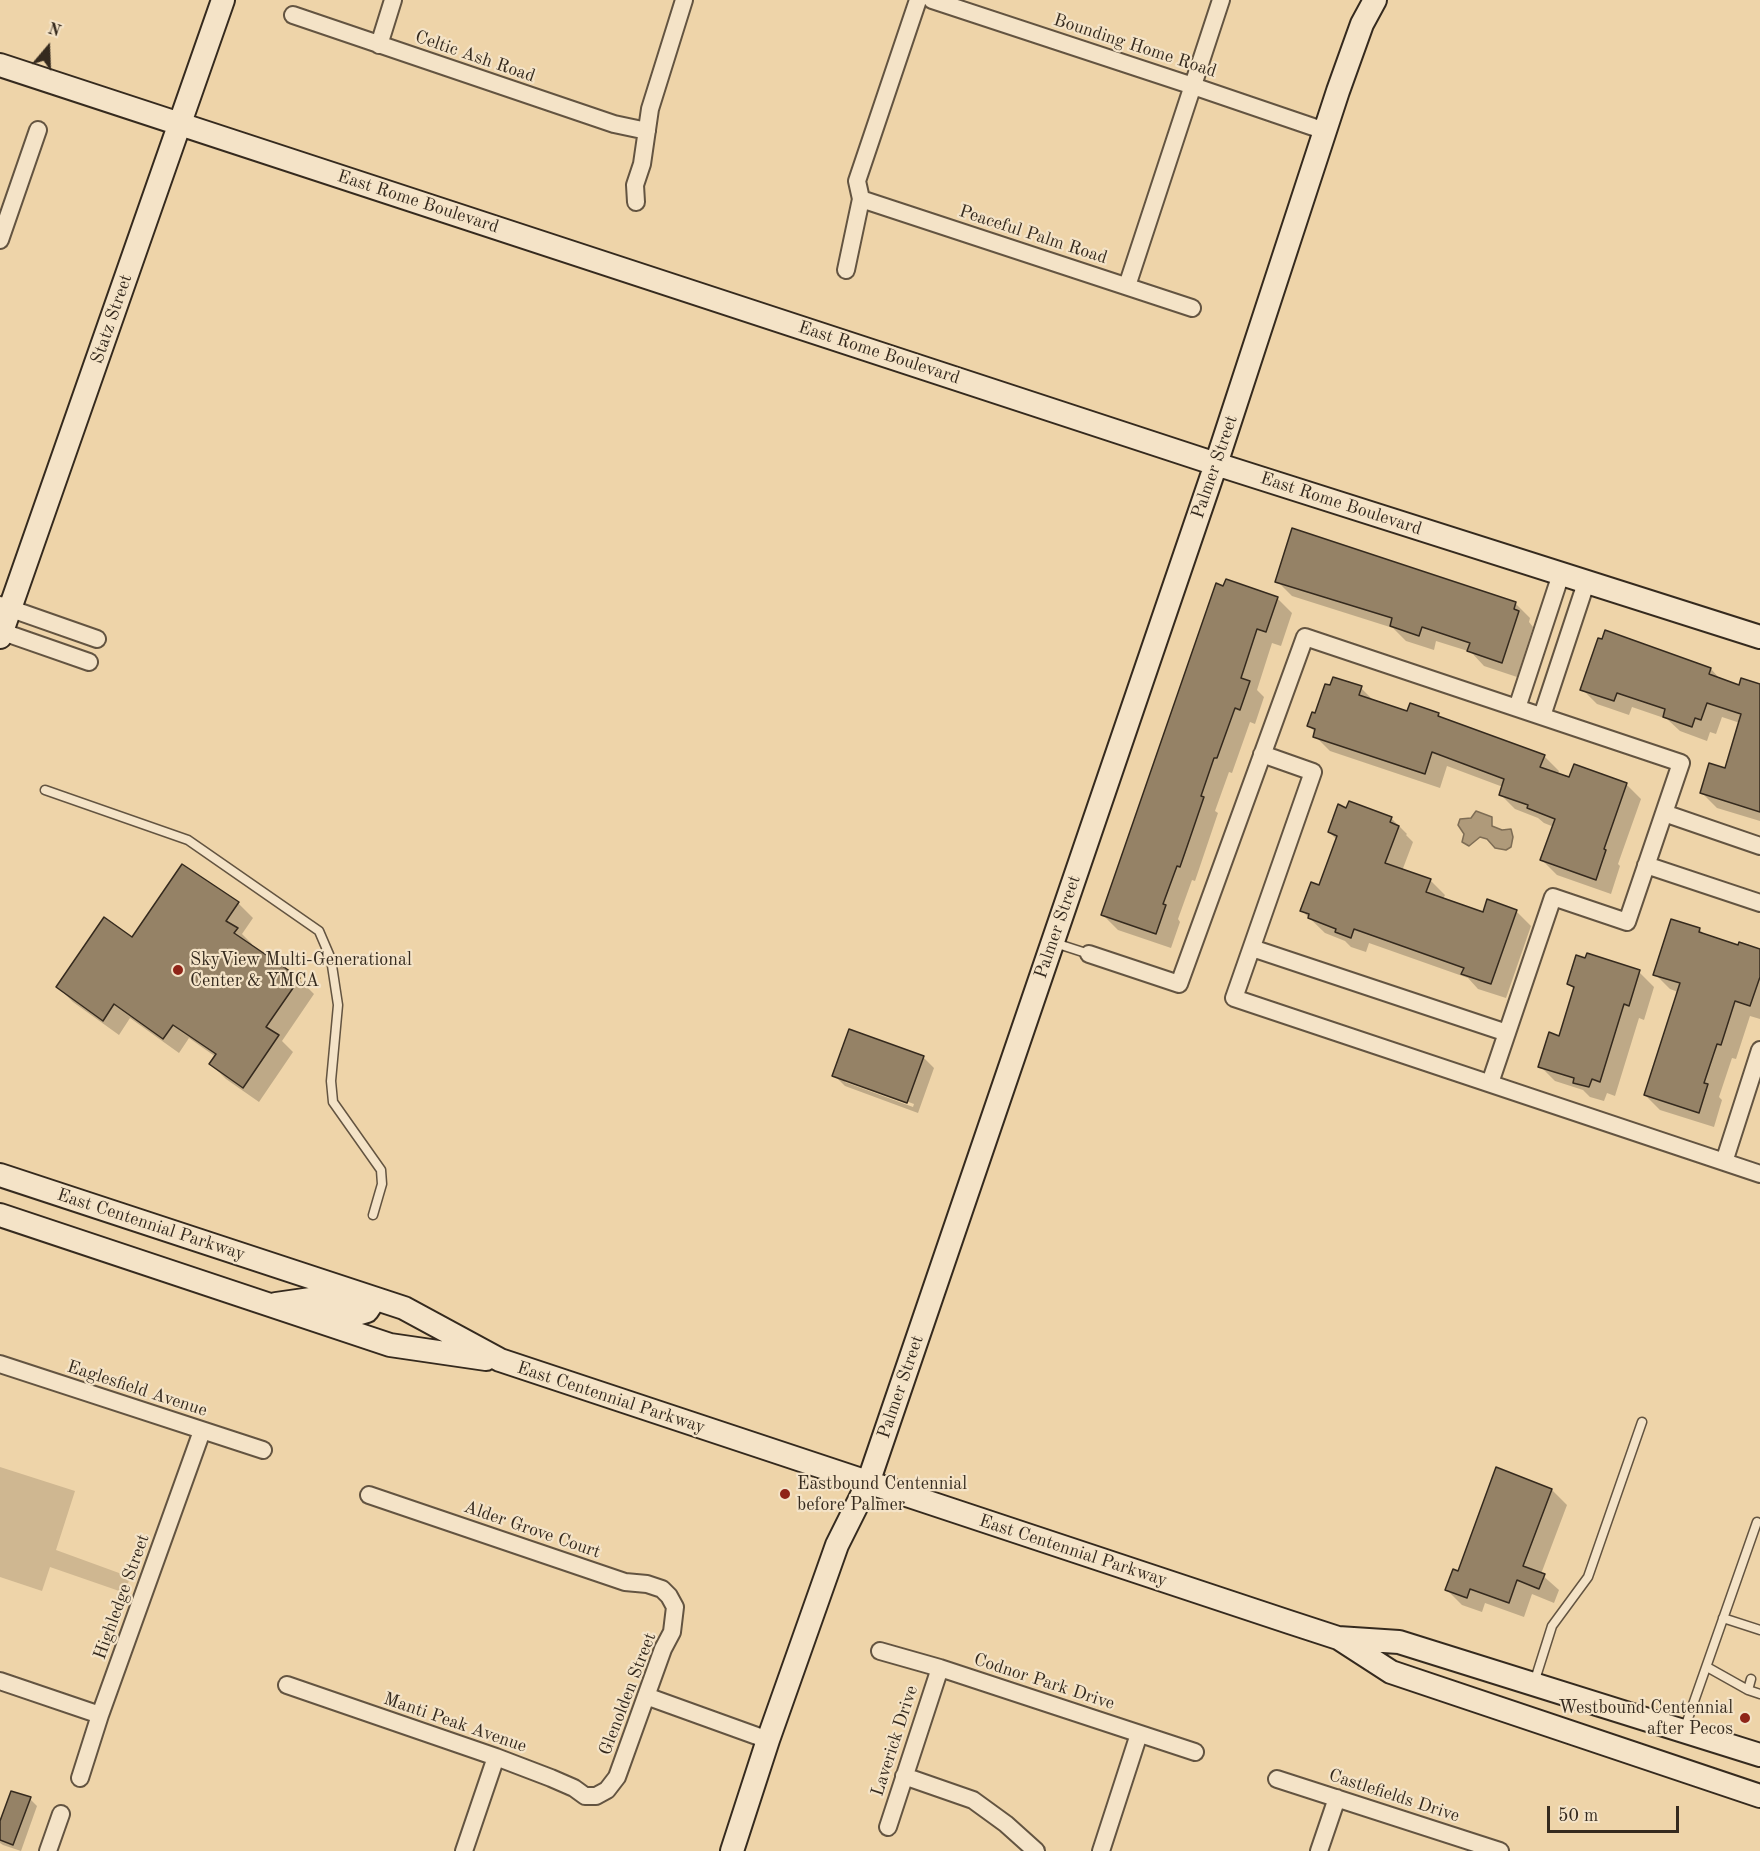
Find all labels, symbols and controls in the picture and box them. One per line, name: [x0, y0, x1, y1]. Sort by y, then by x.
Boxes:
street label: Bounding Home Road: [1051, 9, 1219, 83]
north arrow: [18, 18, 78, 78]
text: N: [45, 21, 62, 41]
street label: Celtic Ash Road: [412, 26, 538, 88]
street label: East Rome Boulevard: [334, 166, 502, 238]
street label: Peaceful Palm Road: [956, 201, 1110, 269]
street label: Statz Street: [87, 271, 137, 367]
street label: East Rome Boulevard: [795, 317, 963, 389]
street label: Palmer Street: [1187, 412, 1243, 522]
street label: East Rome Boulevard: [1257, 468, 1425, 540]
street label: Palmer Street: [1030, 872, 1086, 982]
place label: SkyView Multi-Generational Center & YMCA: [190, 949, 412, 992]
marker: SkyView Multi-Generational Center & YMCA: [171, 963, 185, 977]
street label: East Centennial Parkway: [54, 1184, 248, 1266]
street label: Palmer Street: [873, 1332, 929, 1442]
street label: Eaglesfield Avenue: [64, 1356, 210, 1422]
street label: East Centennial Parkway: [514, 1357, 708, 1439]
place label: Eastbound Centennial before Palmer: [797, 1473, 967, 1516]
marker: Eastbound Centennial before Palmer: [778, 1487, 792, 1501]
street label: Alder Grove Court: [461, 1496, 603, 1564]
street label: East Centennial Parkway: [976, 1510, 1170, 1592]
street label: Highledge Street: [89, 1531, 155, 1663]
street label: Glenolden Street: [595, 1630, 661, 1758]
street label: Codnor Park Drive: [971, 1649, 1117, 1715]
street label: Laverick Drive: [867, 1683, 923, 1799]
street label: Manti Peak Avenue: [381, 1688, 529, 1758]
place label: Westbound Centennial after Pecos: [1559, 1697, 1733, 1740]
marker: Westbound Centennial after Pecos: [1738, 1711, 1752, 1725]
street label: Castlefields Drive: [1326, 1765, 1462, 1827]
scale bar: [1550, 1794, 1682, 1832]
text: 50 m: [1558, 1807, 1598, 1825]

